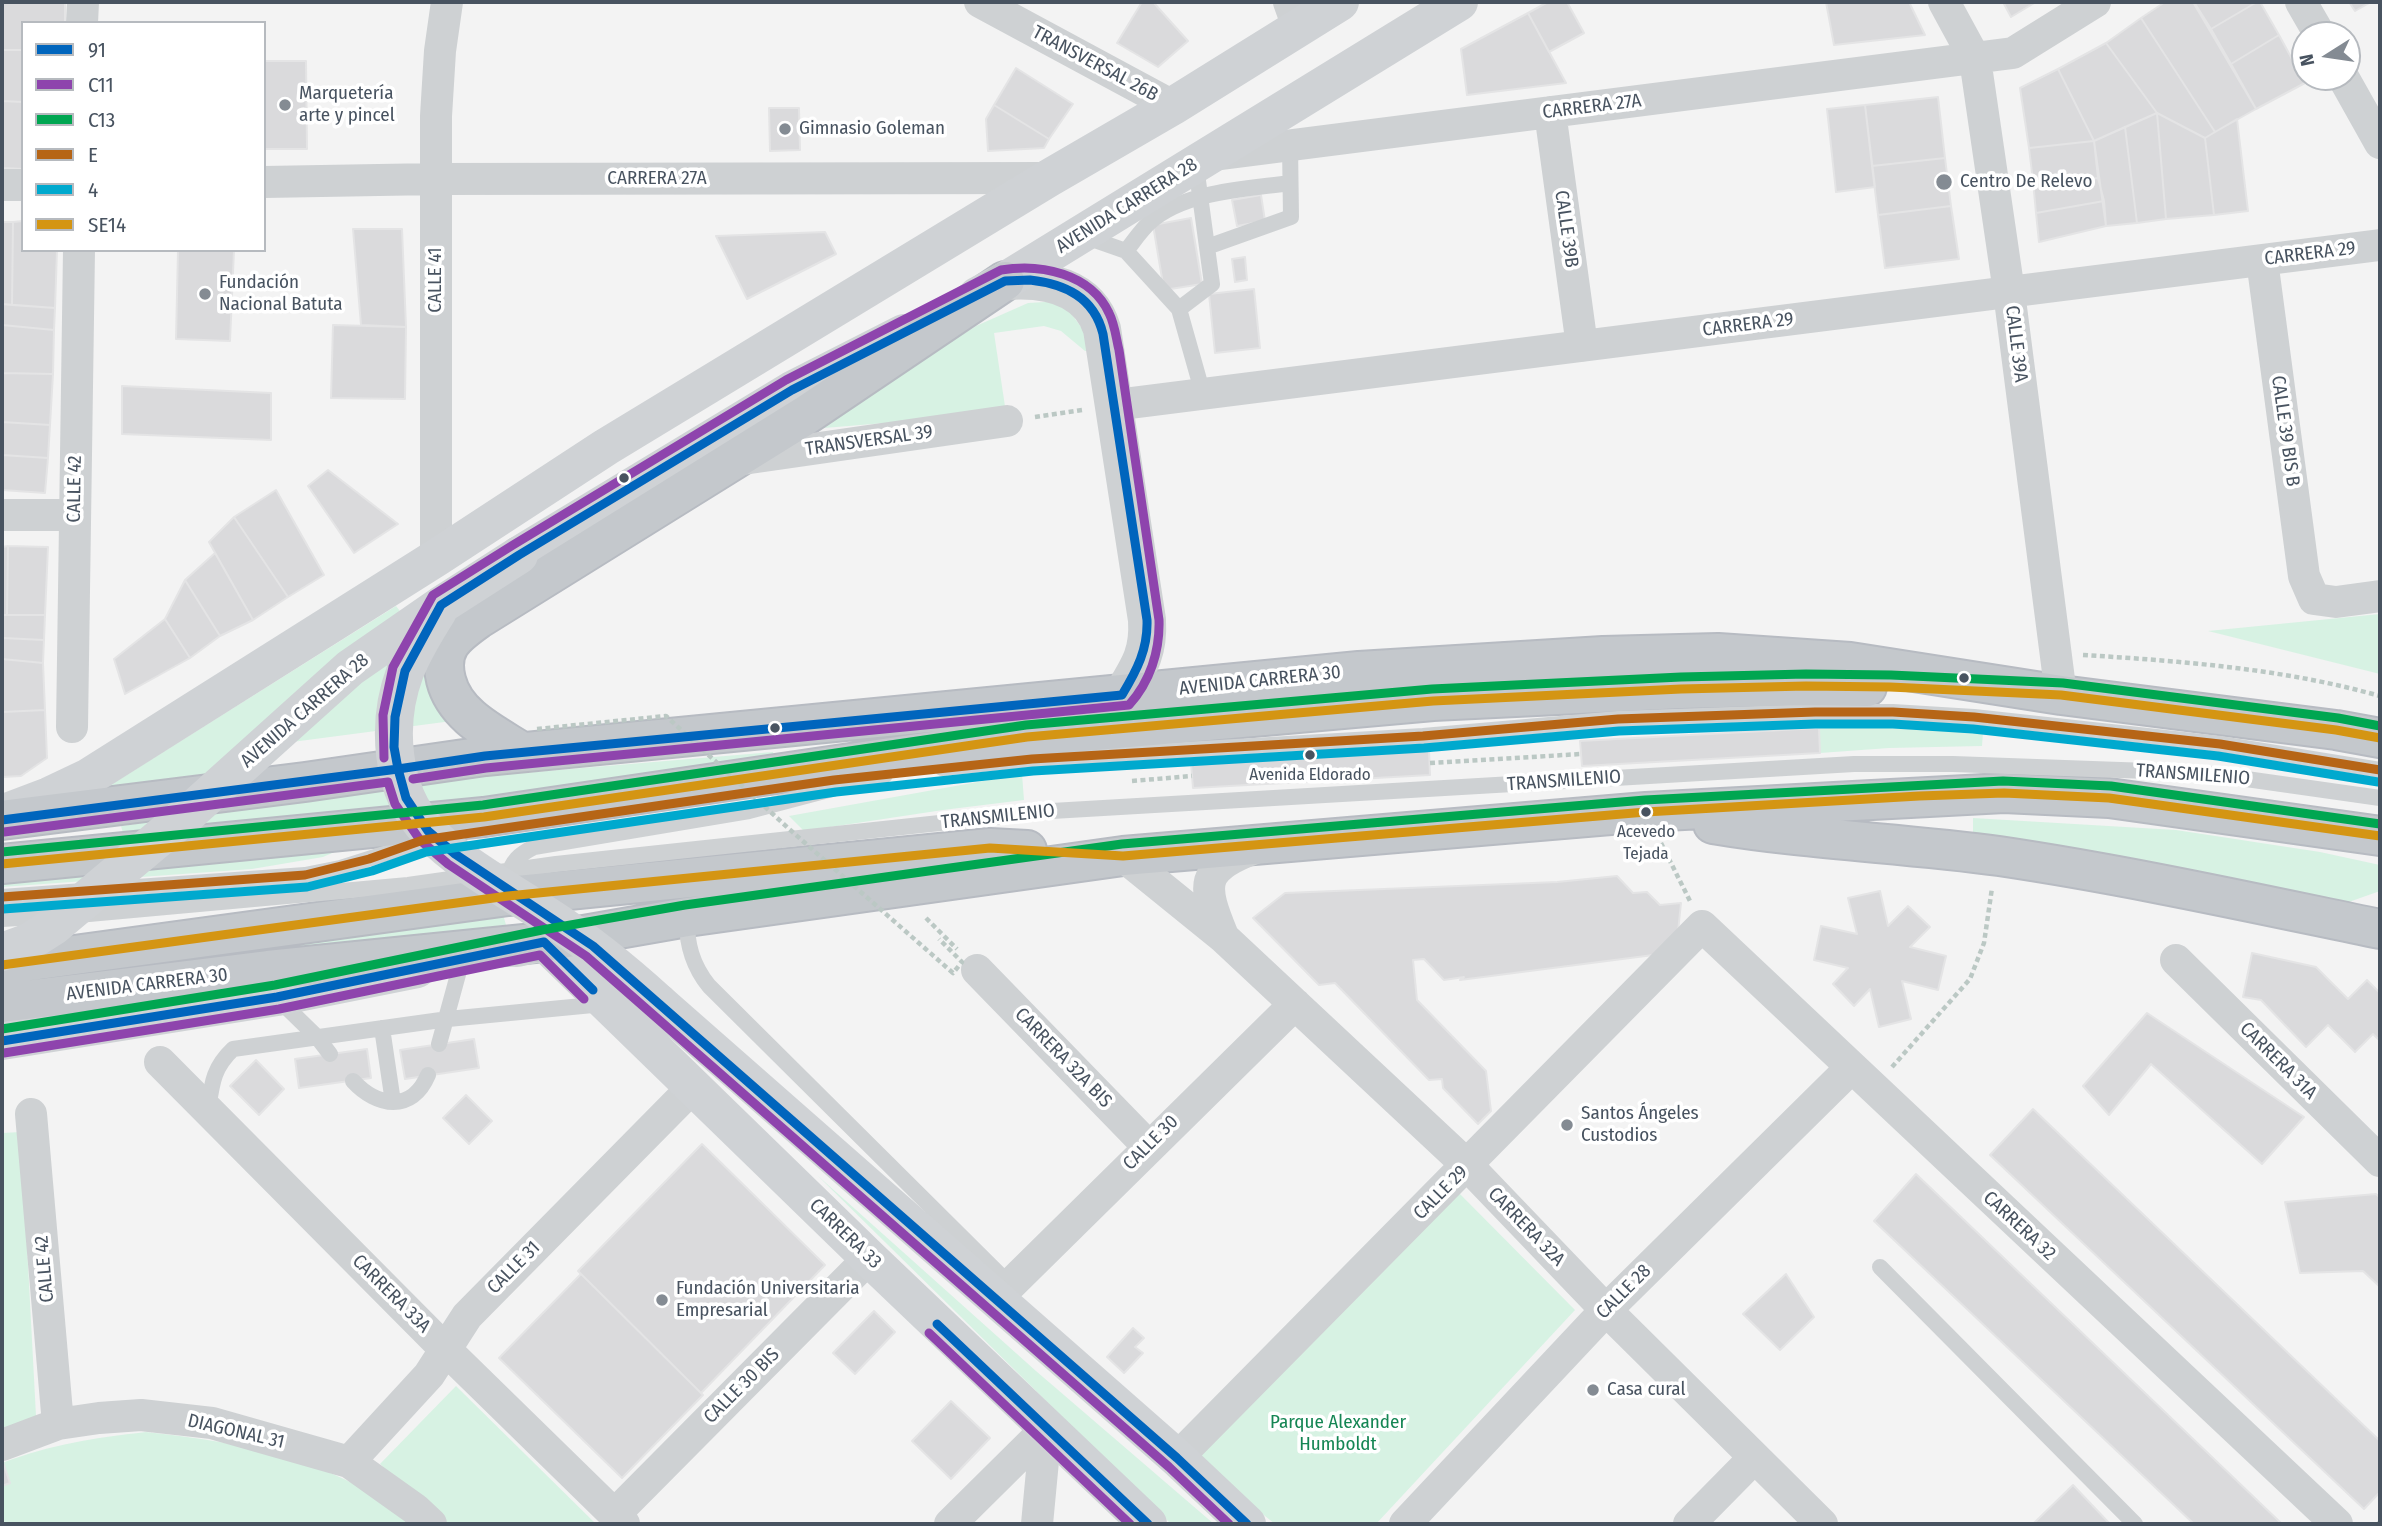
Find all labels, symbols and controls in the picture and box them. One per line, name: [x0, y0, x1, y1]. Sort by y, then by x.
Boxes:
legend: [21, 21, 266, 252]
street label: TRANSVERSAL 26B: [1028, 21, 1162, 107]
north arrow: [2291, 21, 2361, 91]
text: 91: [88, 37, 106, 63]
text: N: [2294, 52, 2319, 68]
text: C11: [88, 72, 114, 98]
place label: Marquetería arte y pincel: [299, 83, 395, 127]
street label: CARRERA 27A: [1541, 90, 1643, 124]
marker: Marquetería arte y pincel: [277, 97, 293, 113]
text: C13: [88, 107, 115, 133]
place label: Gimnasio Goleman: [799, 118, 945, 140]
marker: Gimnasio Goleman: [777, 121, 793, 137]
text: E: [88, 142, 98, 168]
street label: AVENIDA CARRERA 28: [1052, 153, 1202, 259]
street label: CARRERA 27A: [607, 168, 707, 190]
place label: Centro De Relevo: [1960, 171, 2092, 193]
marker: Centro De Relevo: [1934, 172, 1954, 192]
text: 4: [88, 177, 98, 203]
street label: CALLE 39B: [1549, 189, 1583, 269]
text: SE14: [88, 212, 126, 238]
street label: CARRERA 29: [2263, 237, 2357, 271]
street label: CALLE 41: [425, 247, 447, 313]
place label: Fundación Nacional Batuta: [219, 272, 343, 316]
marker: Fundación Nacional Batuta: [197, 286, 213, 302]
street label: CALLE 39A: [2000, 304, 2032, 384]
street label: CARRERA 29: [1701, 308, 1795, 342]
street label: CALLE 39 BIS B: [2266, 374, 2304, 488]
street label: TRANSVERSAL 39: [804, 421, 934, 461]
street label: CALLE 42: [63, 455, 87, 523]
unlabelled marker: [617, 471, 631, 485]
street label: AVENIDA CARRERA 28: [236, 649, 374, 773]
street label: AVENIDA CARRERA 30: [1178, 661, 1342, 701]
unlabelled marker: [1957, 671, 1971, 685]
unlabelled marker: [768, 721, 782, 735]
marker: Avenida Eldorado: [1303, 748, 1317, 762]
street label: TRANSMILENIO: [2135, 760, 2251, 790]
place label: Avenida Eldorado: [1249, 765, 1371, 785]
street label: TRANSMILENIO: [1506, 766, 1622, 796]
street label: TRANSMILENIO: [940, 800, 1056, 834]
marker: Acevedo Tejada: [1639, 805, 1653, 819]
place label: Acevedo Tejada: [1617, 822, 1675, 862]
street label: AVENIDA CARRERA 30: [65, 964, 229, 1006]
street label: CARRERA 32A BIS: [1010, 1003, 1116, 1113]
street label: CARRERA 31A: [2235, 1018, 2321, 1104]
place label: Santos Ángeles Custodios: [1581, 1103, 1699, 1147]
street label: CALLE 30: [1119, 1111, 1183, 1175]
marker: Santos Ángeles Custodios: [1559, 1117, 1575, 1133]
street label: CALLE 29: [1409, 1161, 1473, 1225]
street label: CARRERA 32A: [1483, 1183, 1569, 1271]
street label: CARRERA 32: [1978, 1187, 2060, 1265]
street label: CARRERA 33: [804, 1194, 886, 1274]
street label: CALLE 42: [31, 1235, 59, 1303]
street label: CALLE 31: [483, 1237, 545, 1299]
street label: CARRERA 33A: [347, 1250, 435, 1338]
street label: CALLE 28: [1592, 1260, 1656, 1324]
place label: Fundación Universitaria Empresarial: [676, 1278, 860, 1322]
marker: Fundación Universitaria Empresarial: [654, 1292, 670, 1308]
street label: CALLE 30 BIS: [699, 1343, 785, 1429]
place label: Casa cural: [1607, 1379, 1685, 1401]
marker: Casa cural: [1585, 1382, 1601, 1398]
street label: DIAGONAL 31: [185, 1410, 287, 1454]
park label: Parque Alexander Humboldt: [1270, 1412, 1406, 1456]

